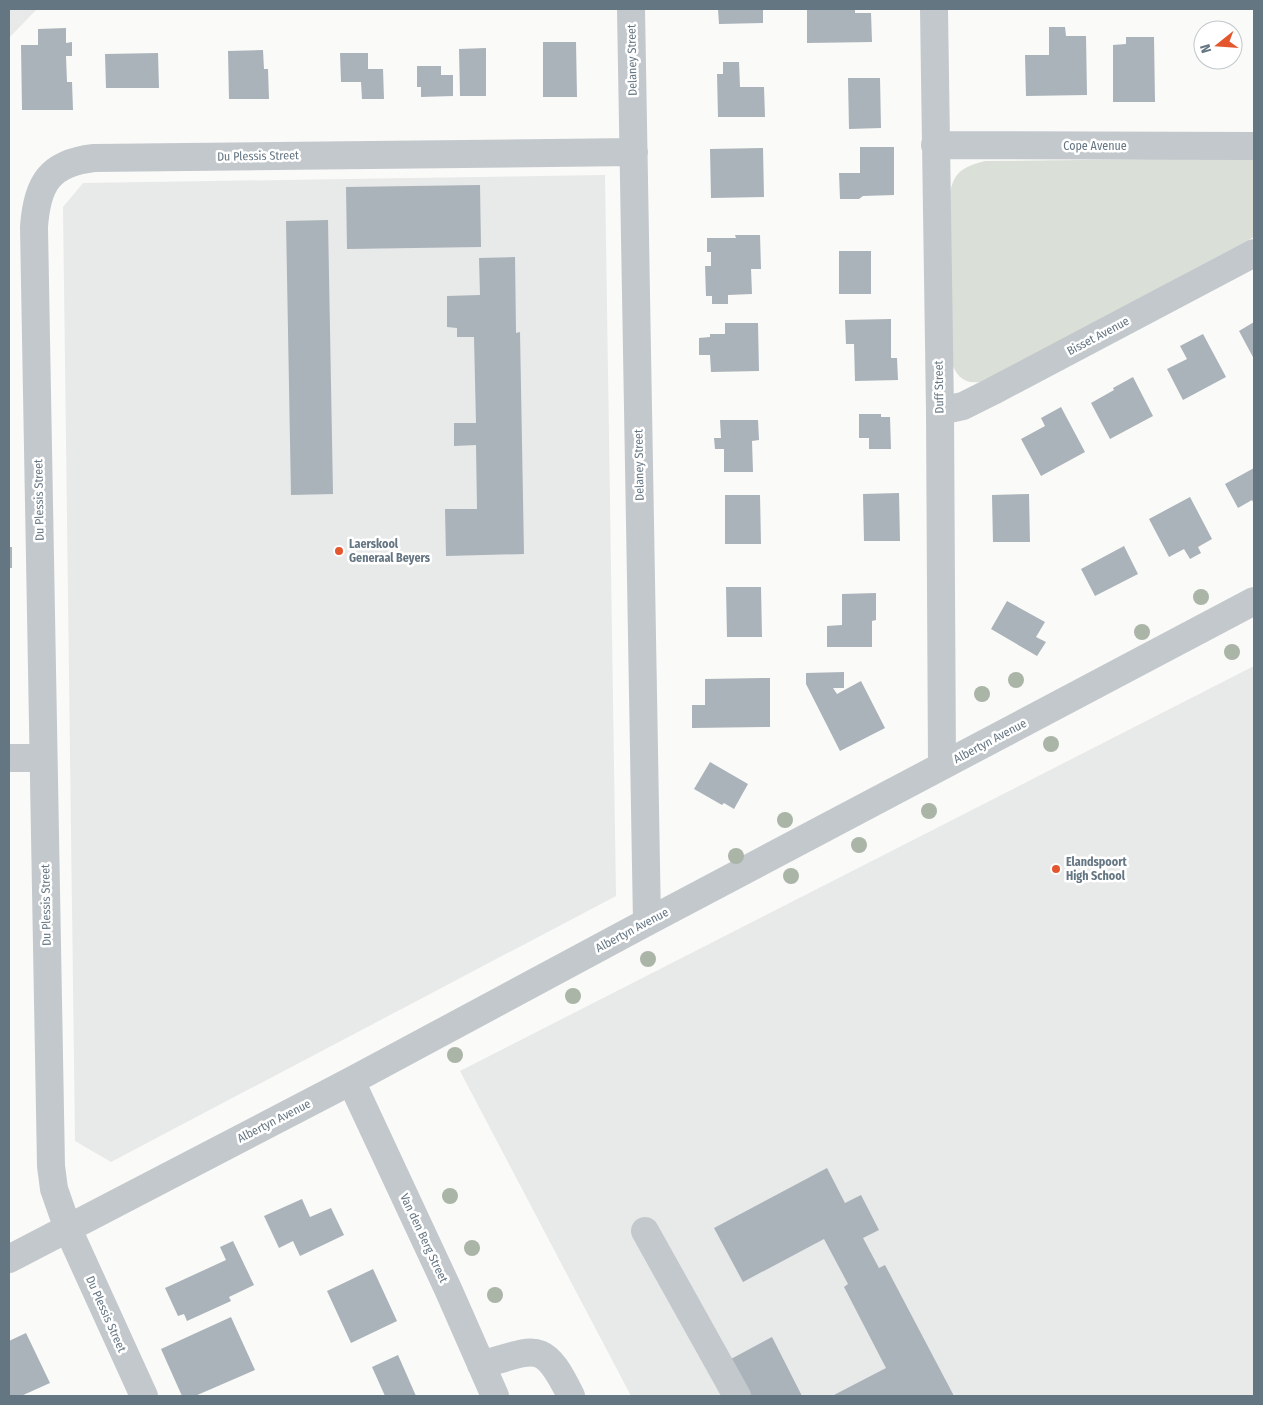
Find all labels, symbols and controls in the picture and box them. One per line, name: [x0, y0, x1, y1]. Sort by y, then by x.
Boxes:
north arrow: [1193, 20, 1243, 70]
street label: Delaney Street: [624, 24, 640, 96]
text: N: [1197, 42, 1215, 55]
street label: Cope Avenue: [1063, 139, 1127, 153]
street label: Du Plessis Street: [217, 148, 299, 164]
street label: Bisset Avenue: [1064, 314, 1132, 358]
street label: Duff Street: [932, 360, 946, 414]
street label: Delaney Street: [631, 429, 647, 501]
street label: Du Plessis Street: [31, 459, 47, 541]
place label: Laerskool Generaal Beyers: [349, 537, 431, 565]
marker: Laerskool Generaal Beyers: [333, 545, 345, 557]
street label: Albertyn Avenue: [951, 716, 1029, 766]
place label: Elandspoort High School: [1066, 855, 1128, 883]
marker: Elandspoort High School: [1050, 863, 1062, 875]
street label: Du Plessis Street: [38, 864, 54, 946]
street label: Albertyn Avenue: [593, 905, 671, 955]
street label: Albertyn Avenue: [235, 1096, 313, 1145]
street label: Van den Berg Street: [397, 1191, 451, 1285]
street label: Du Plessis Street: [83, 1274, 129, 1354]

